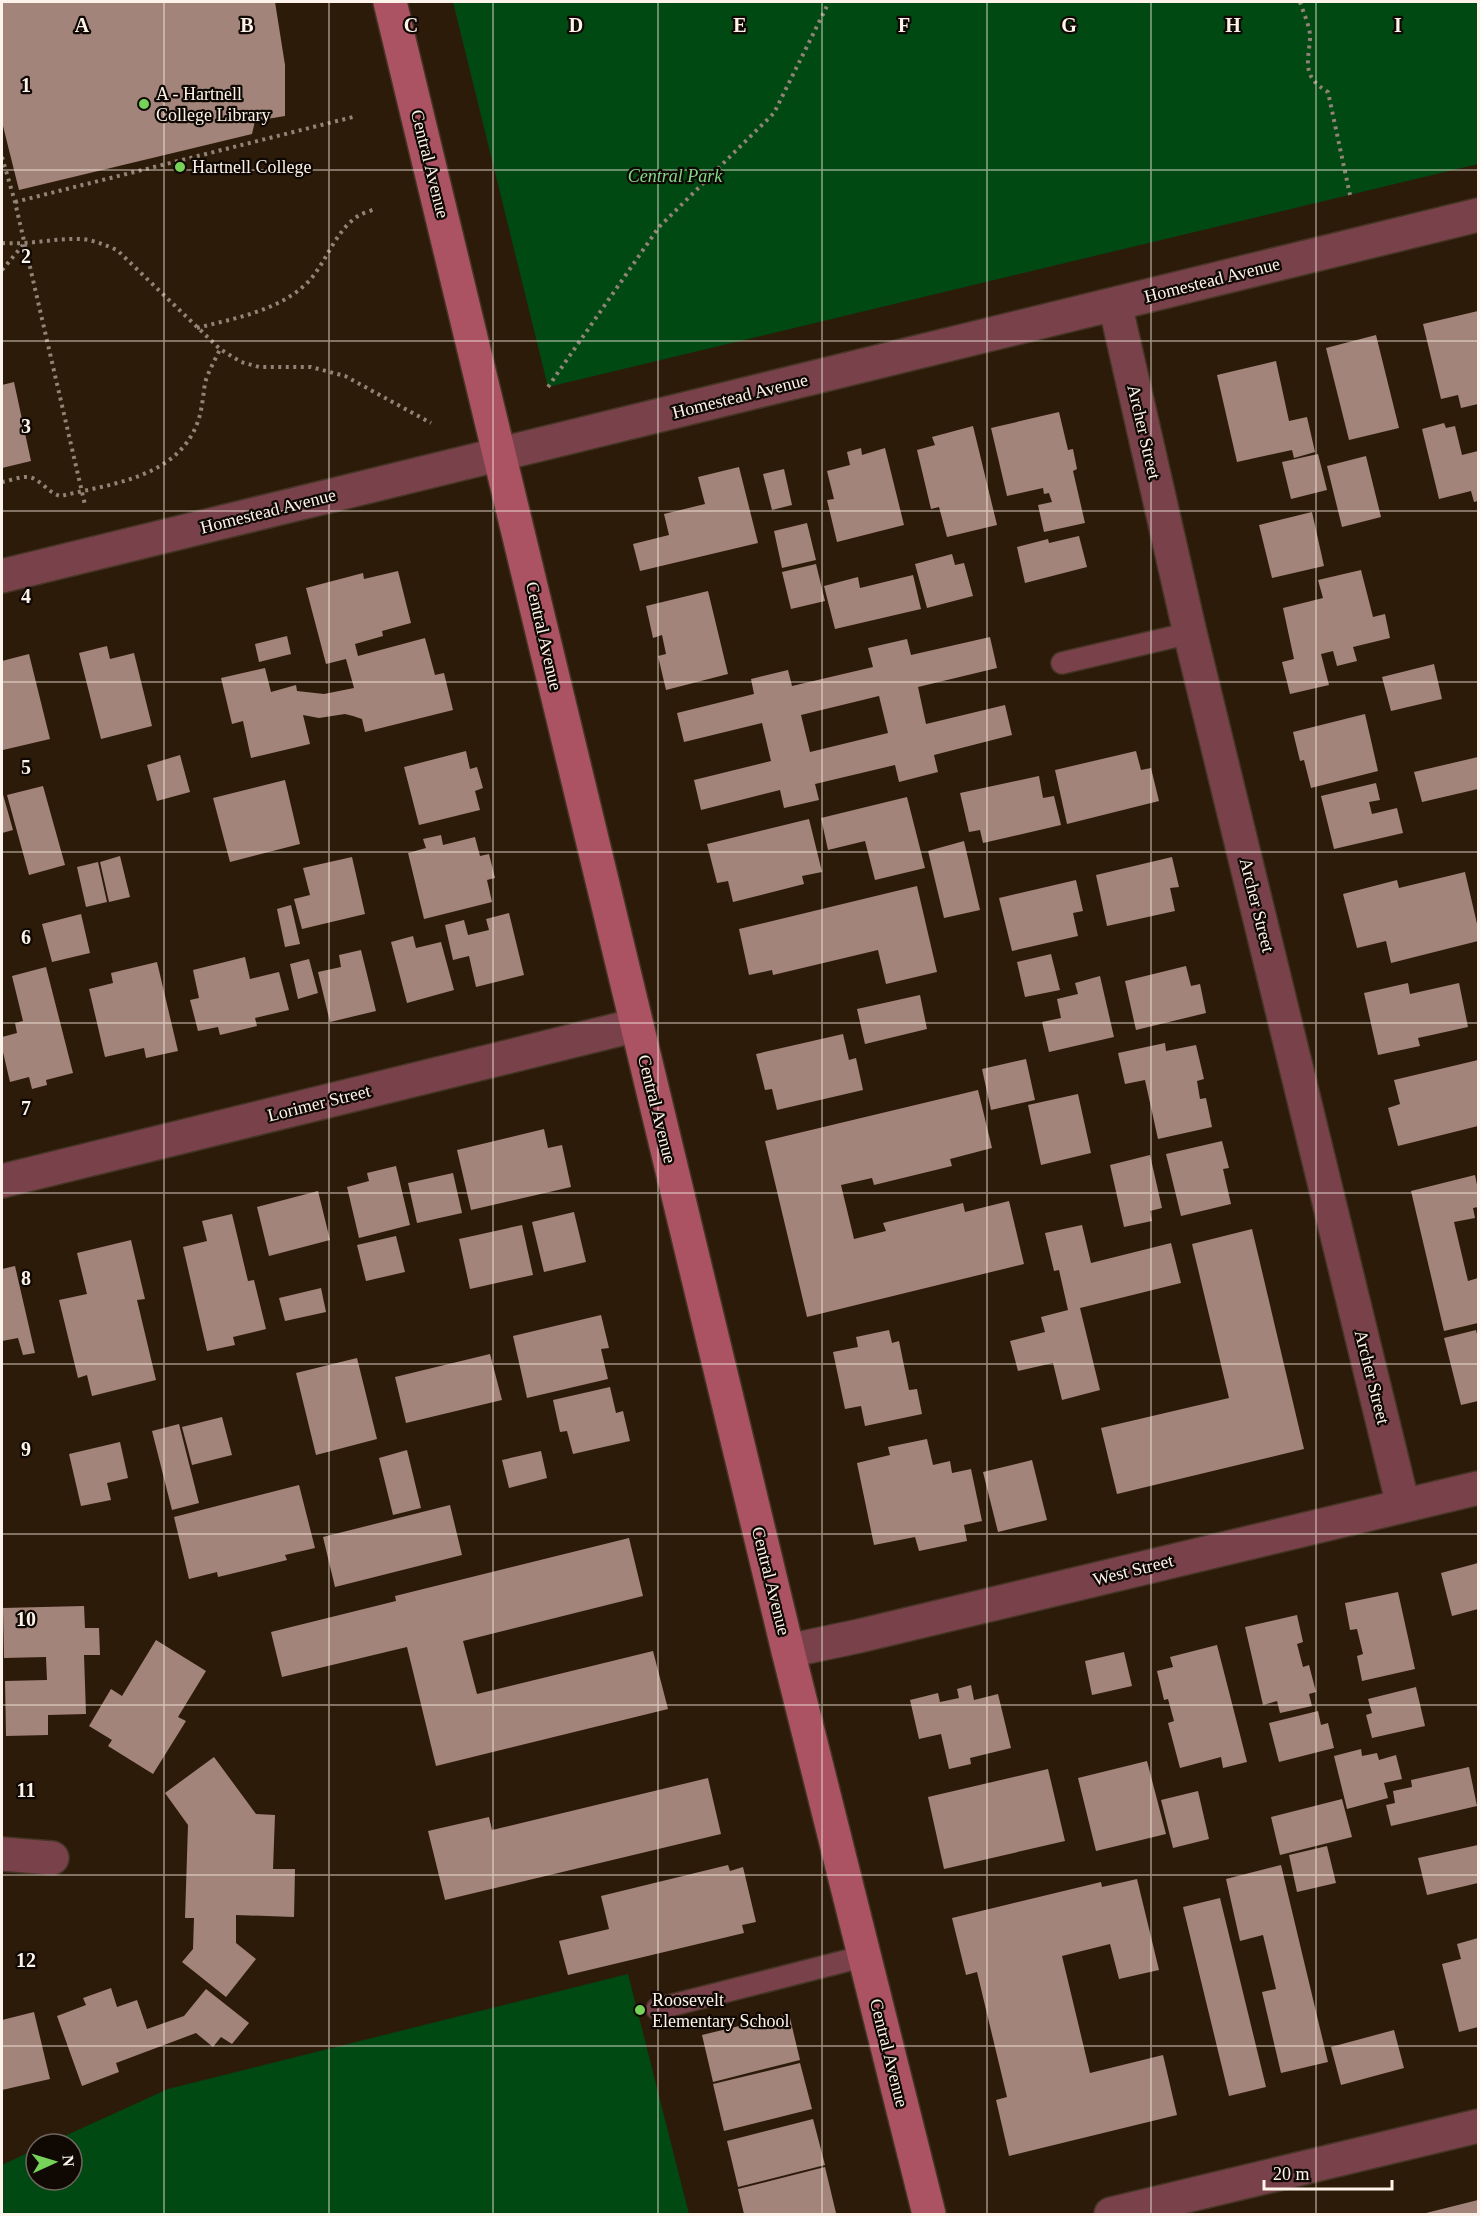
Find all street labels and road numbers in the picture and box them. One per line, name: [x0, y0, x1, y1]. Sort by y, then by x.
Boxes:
street label: Central Avenue: [407, 108, 453, 220]
street label: Homestead Avenue: [1142, 253, 1282, 307]
street label: Homestead Avenue: [670, 369, 810, 423]
street label: Archer Street: [1123, 383, 1165, 481]
street label: Homestead Avenue: [198, 484, 338, 538]
street label: Central Avenue: [522, 580, 566, 692]
street label: Archer Street: [1236, 856, 1278, 954]
street label: Central Avenue: [634, 1053, 680, 1165]
street label: Lorimer Street: [265, 1081, 373, 1125]
street label: Archer Street: [1351, 1328, 1393, 1426]
street label: Central Avenue: [748, 1525, 794, 1637]
street label: West Street: [1091, 1550, 1175, 1590]
street label: Central Avenue: [866, 1997, 912, 2109]

